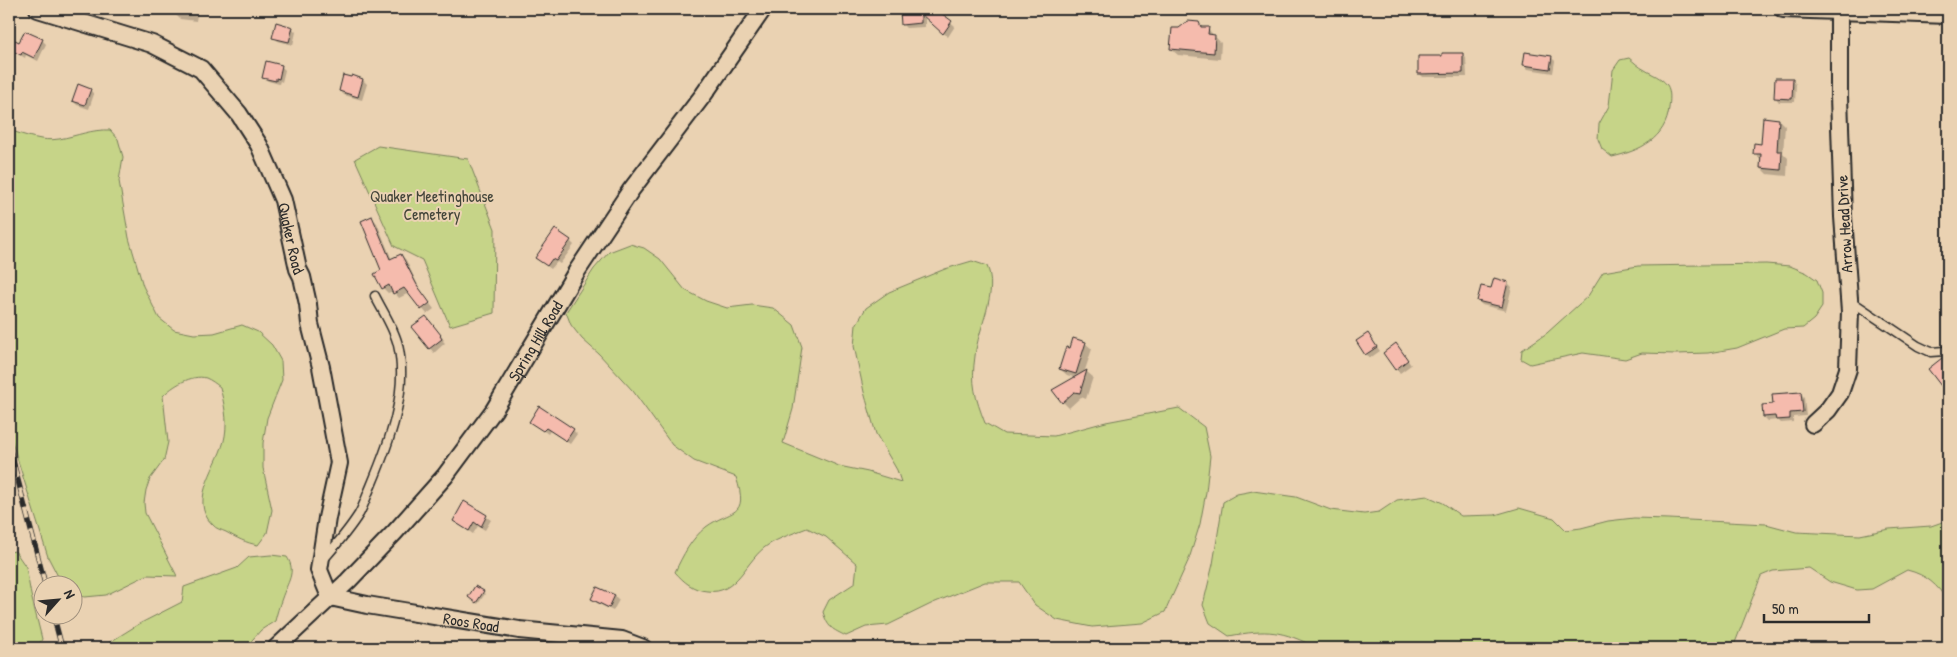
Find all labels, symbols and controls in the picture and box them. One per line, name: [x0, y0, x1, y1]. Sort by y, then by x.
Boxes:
street label: Arrow Head Drive: [1830, 174, 1858, 273]
park label: Quaker Meetinghouse Cemetery: [370, 185, 495, 225]
street label: Quaker Road: [273, 200, 310, 278]
street label: Spring Hill Road: [503, 297, 568, 385]
north arrow: [32, 574, 82, 624]
text: N: [60, 586, 80, 602]
scale bar: [1764, 592, 1870, 624]
text: 50 m: [1772, 598, 1799, 619]
street label: Roos Road: [442, 607, 501, 638]

